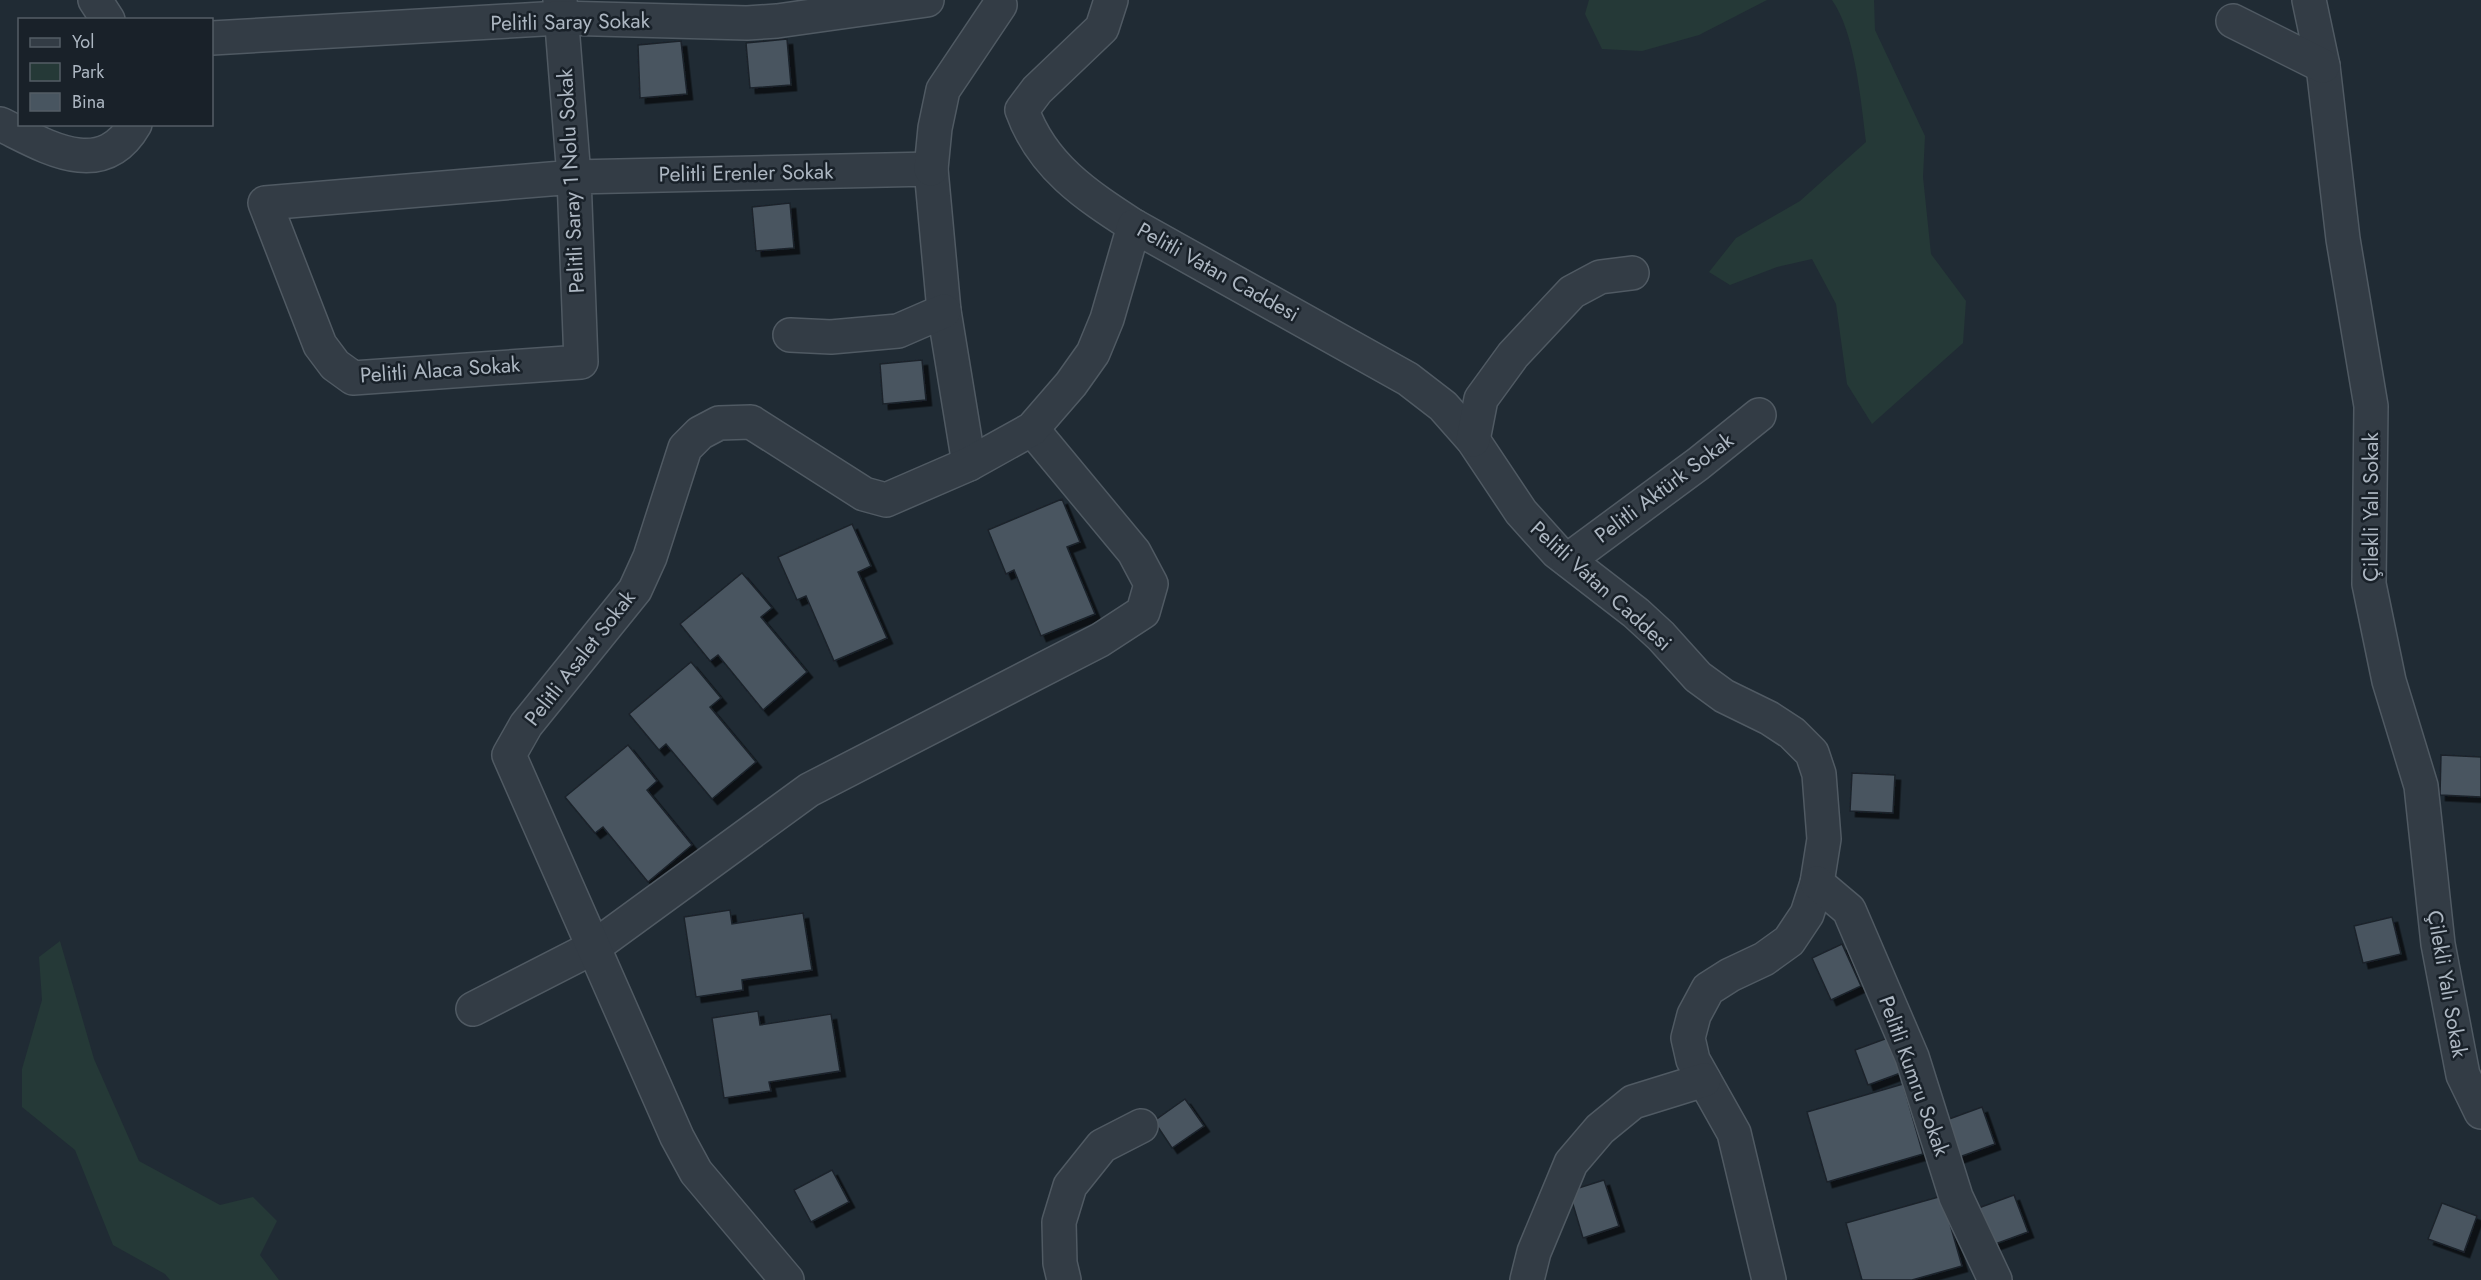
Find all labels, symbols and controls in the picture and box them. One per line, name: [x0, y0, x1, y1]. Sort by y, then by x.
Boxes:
street label: Pelitli Saray Sokak: [490, 6, 651, 38]
legend: [18, 18, 213, 126]
text: Yol: [72, 29, 94, 55]
text: Park: [72, 59, 104, 85]
street label: Pelitli Saray 1 Nolu Sokak: [550, 67, 592, 294]
text: Bina: [72, 89, 105, 115]
street label: Pelitli Erenler Sokak: [658, 156, 834, 190]
street label: Pelitli Vatan Caddesi: [1132, 215, 1304, 329]
street label: Pelitli Alaca Sokak: [359, 349, 522, 391]
street label: Pelitli Aktürk Sokak: [1588, 425, 1740, 550]
street label: Çilekli Yalı Sokak: [2356, 432, 2386, 582]
street label: Pelitli Vatan Caddesi: [1524, 514, 1678, 658]
street label: Pelitli Asalet Sokak: [518, 583, 643, 732]
street label: Çilekli Yalı Sokak: [2419, 908, 2475, 1061]
street label: Pelitli Kumru Sokak: [1871, 992, 1957, 1161]

